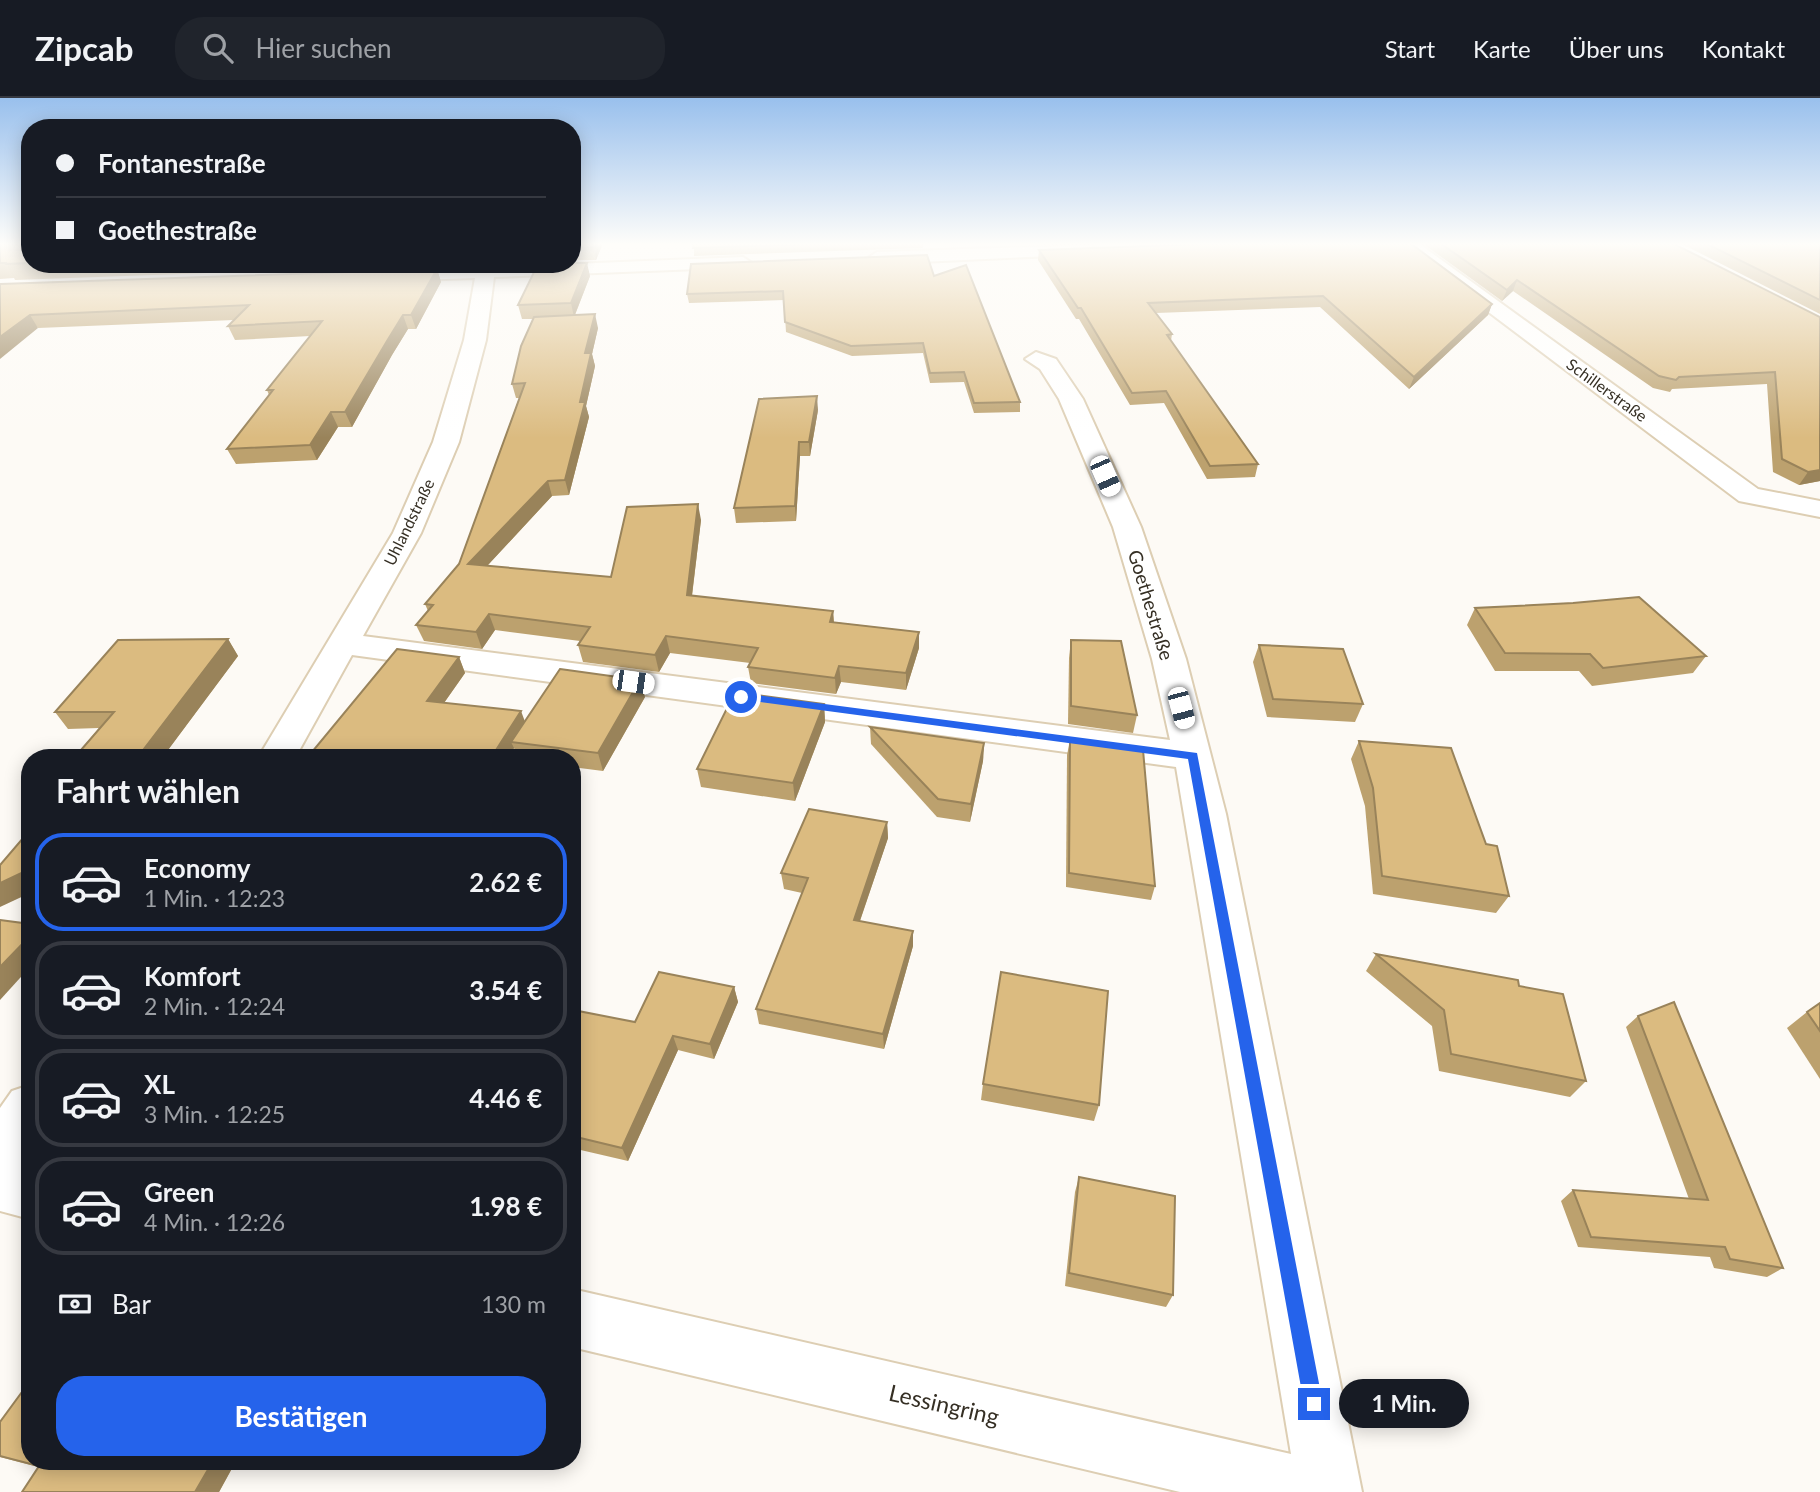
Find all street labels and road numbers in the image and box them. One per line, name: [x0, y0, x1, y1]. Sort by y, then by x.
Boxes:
street label: Schillerstraße: [1563, 354, 1651, 425]
street label: Uhlandstraße: [379, 475, 438, 568]
street label: Goethestraße: [1124, 547, 1179, 663]
street label: Lessingring: [886, 1378, 1002, 1430]

